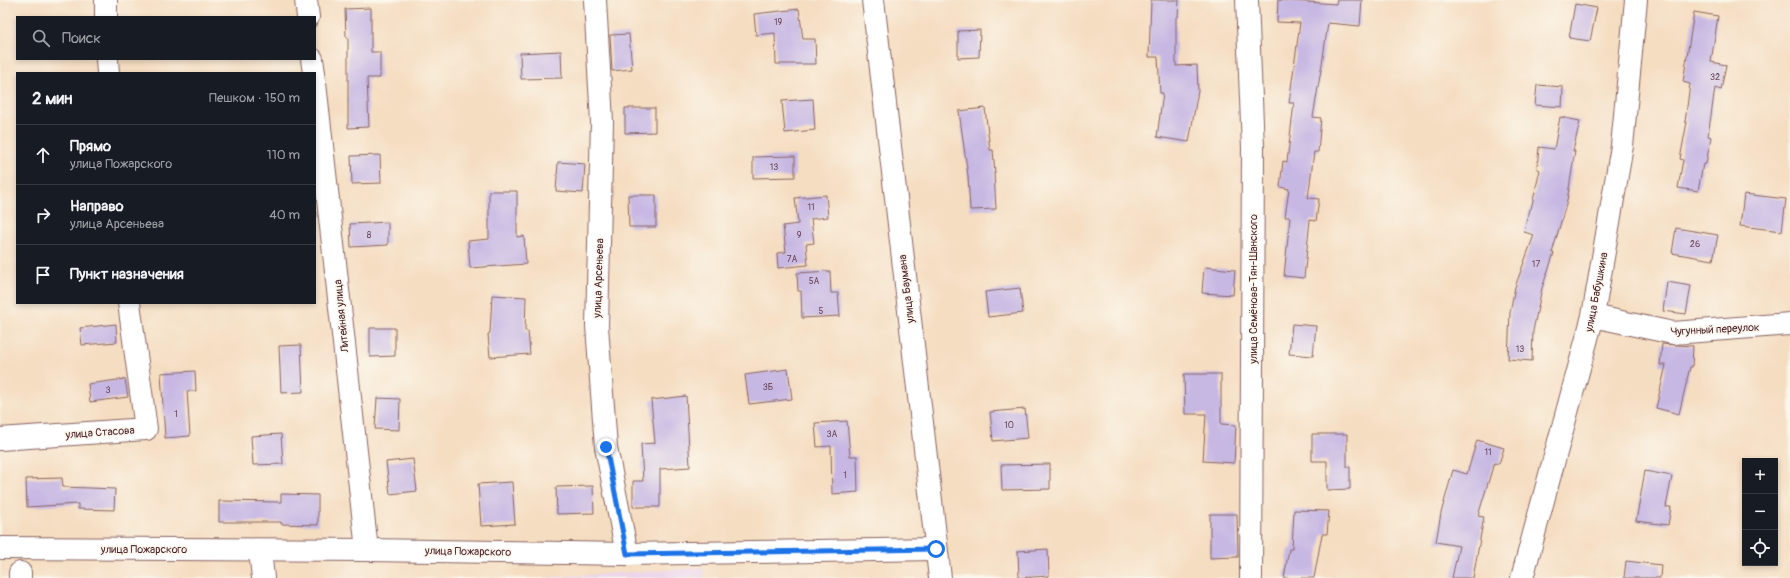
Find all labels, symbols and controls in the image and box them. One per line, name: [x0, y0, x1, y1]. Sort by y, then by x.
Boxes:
search box: [16, 16, 316, 60]
house number: 19: [774, 17, 782, 28]
icon: search: [30, 27, 52, 49]
text: Поиск: [62, 29, 101, 48]
house number: 32: [1710, 72, 1720, 83]
text: 2 мин: [32, 88, 72, 109]
text: Пешком · 150 m: [209, 90, 300, 106]
text: Прямо: [70, 137, 111, 156]
icon: ahead: [32, 144, 54, 166]
text: 110 m: [267, 147, 300, 163]
text: улица Пожарского: [70, 156, 172, 172]
house number: 13: [770, 162, 778, 173]
text: Направо: [70, 197, 124, 216]
house number: 11: [807, 202, 815, 213]
icon: right: [32, 204, 54, 226]
text: 40 m: [269, 207, 300, 223]
street label: улица Семёнова-Тян-Шанского: [1247, 214, 1260, 365]
text: улица Арсеньева: [70, 216, 164, 232]
house number: 8: [367, 230, 372, 241]
house number: 9: [797, 230, 802, 241]
street label: улица Арсеньева: [591, 238, 606, 319]
house number: 26: [1690, 239, 1700, 250]
street label: улица Бабушкина: [1582, 251, 1611, 334]
house number: 7А: [787, 254, 797, 265]
street label: улица Баумана: [896, 254, 917, 325]
house number: 17: [1532, 259, 1540, 270]
icon: arrive: [32, 264, 54, 286]
text: Пункт назначения: [70, 265, 184, 284]
house number: 5А: [809, 276, 820, 287]
street label: Литейная улица: [331, 279, 352, 354]
house number: 5: [819, 306, 824, 317]
street label: Чугунный переулок: [1670, 321, 1760, 338]
house number: 13: [1516, 344, 1524, 355]
house number: 3Б: [763, 382, 773, 393]
house number: 3: [105, 385, 111, 396]
house number: 1: [174, 409, 178, 420]
house number: 10: [1004, 420, 1014, 431]
street label: улица Стасова: [64, 424, 135, 441]
house number: 3А: [827, 429, 838, 440]
route end: [597, 438, 615, 456]
house number: 11: [1484, 447, 1492, 458]
map controls: [1742, 458, 1778, 566]
button: +: [1742, 458, 1778, 494]
house number: 1: [843, 470, 847, 481]
button: −: [1742, 494, 1778, 530]
button: locate: [1742, 530, 1778, 566]
route start: [927, 540, 945, 558]
street label: улица Пожарского: [100, 543, 187, 556]
street label: улица Пожарского: [424, 544, 511, 559]

